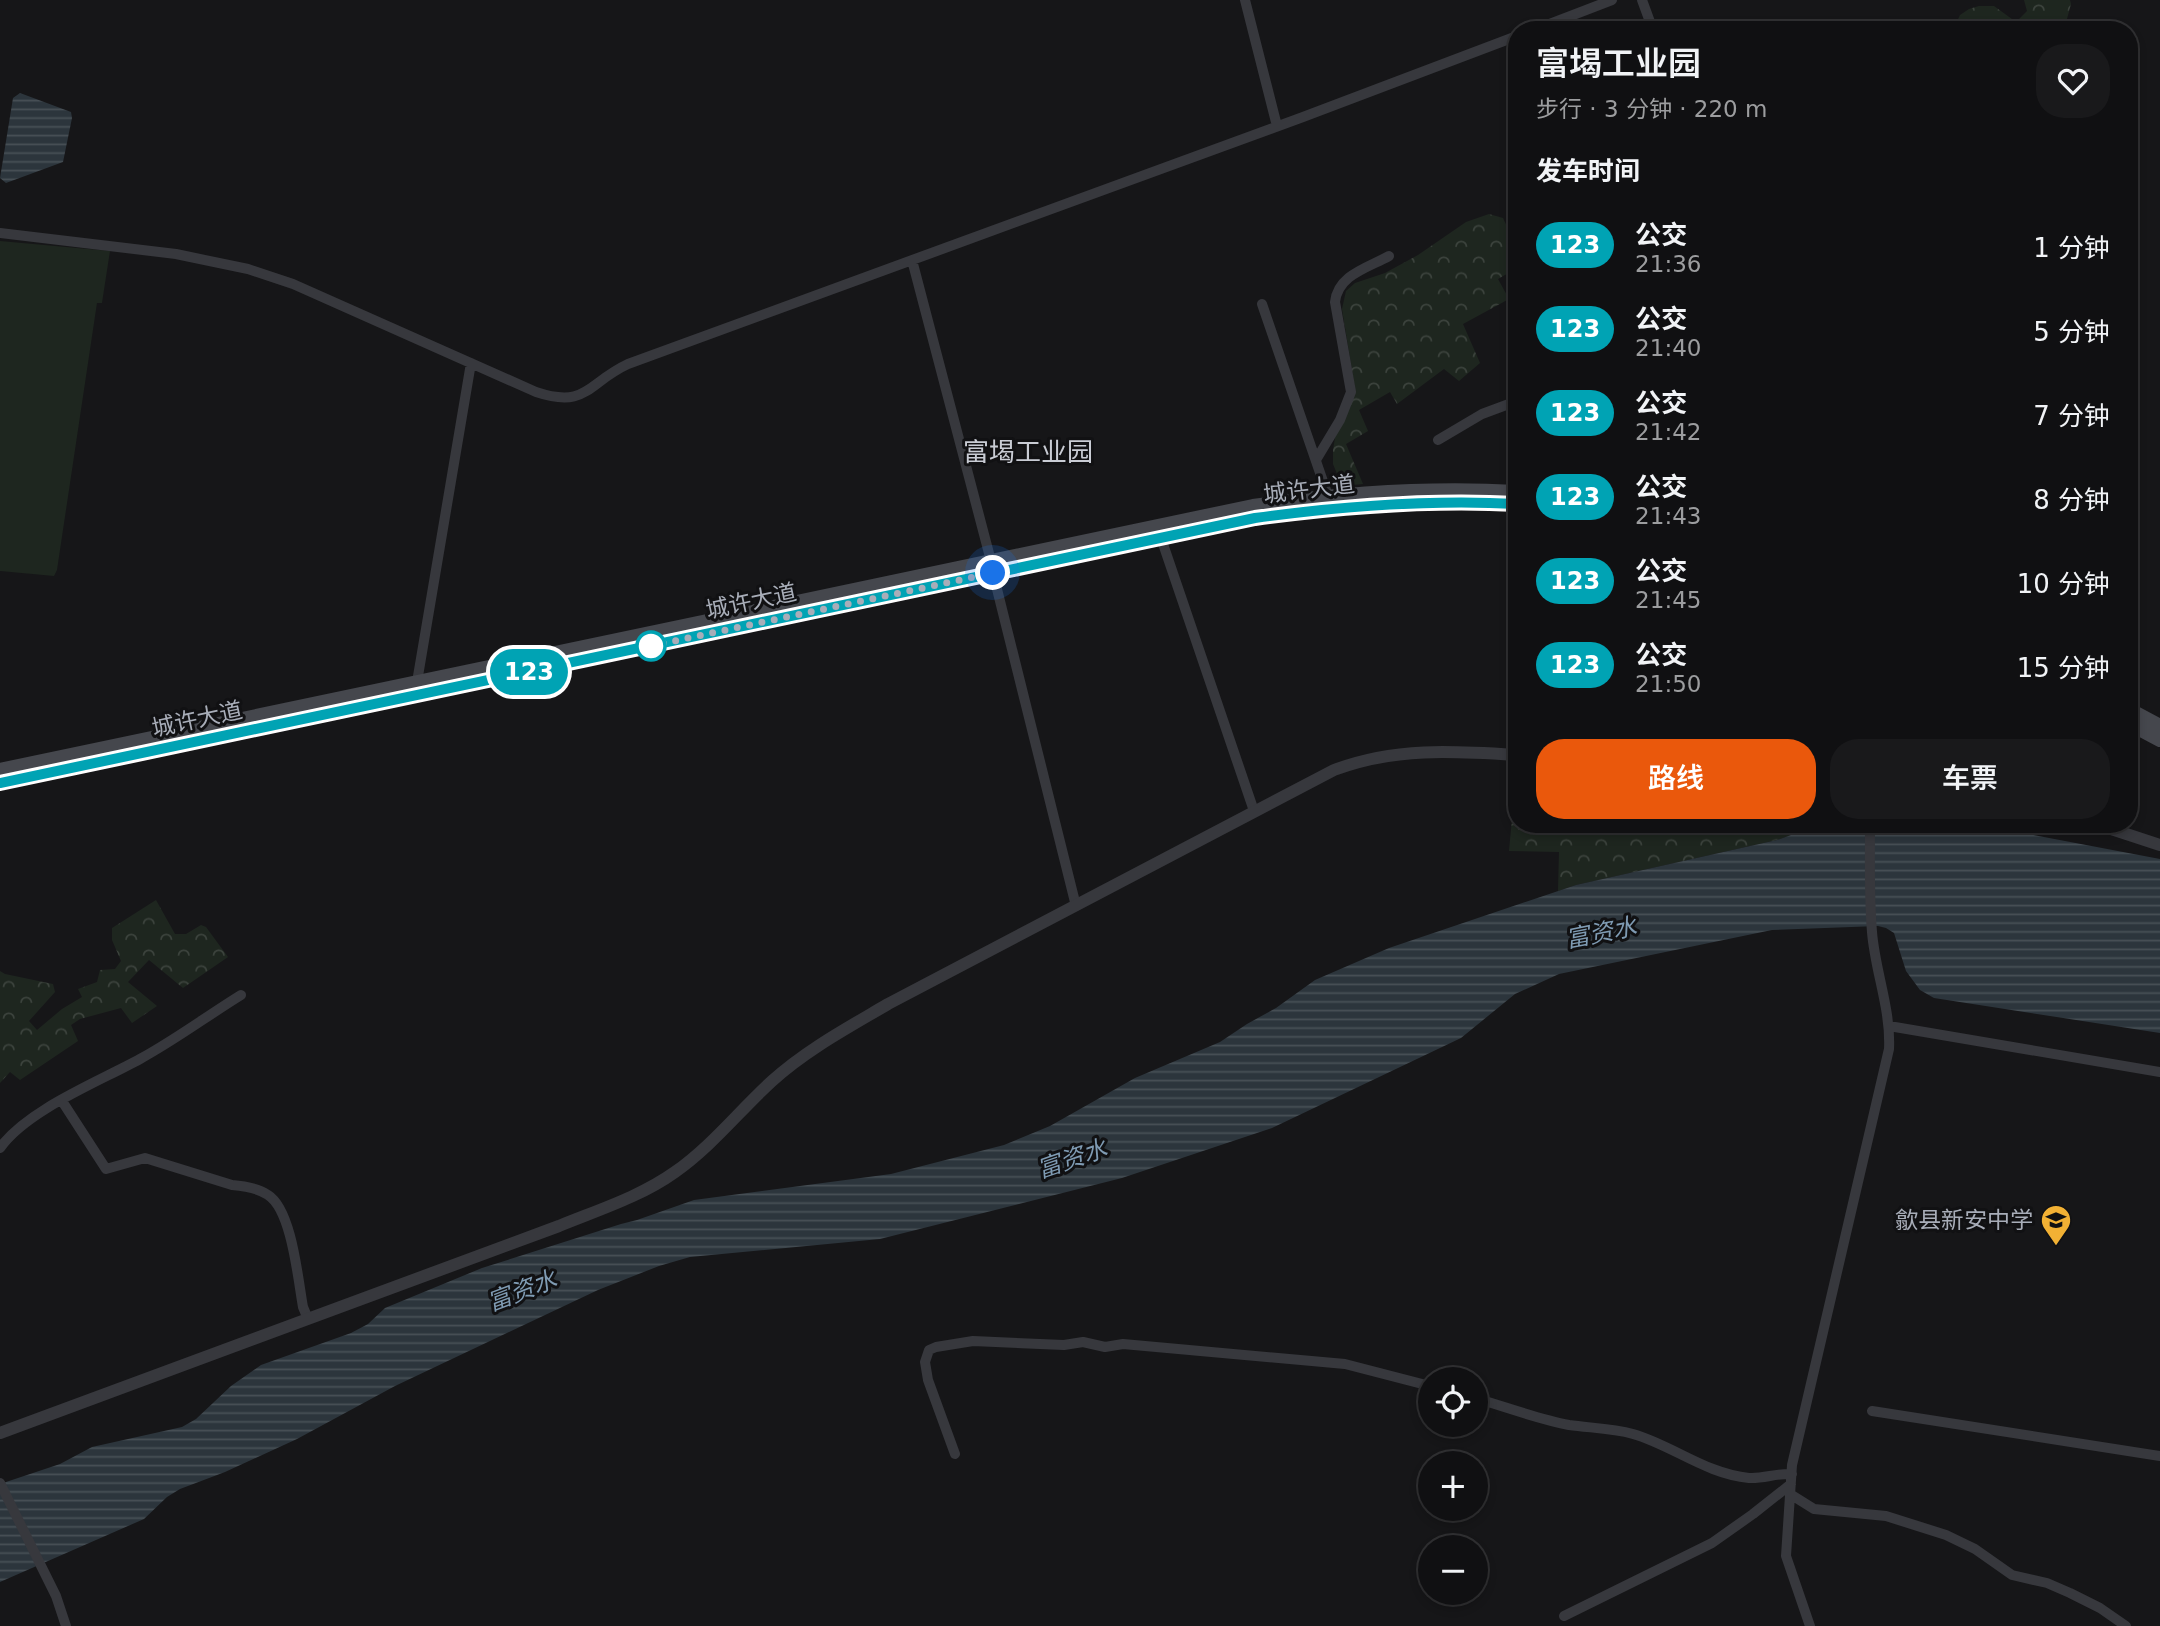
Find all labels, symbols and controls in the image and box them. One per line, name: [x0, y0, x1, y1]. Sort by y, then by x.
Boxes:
text: 富堨工业园: [1536, 44, 1701, 83]
button: heart: [2036, 44, 2110, 118]
text: 步行 · 3 分钟 · 220 m: [1536, 96, 1767, 122]
text: 发车时间: [1536, 156, 1640, 186]
text: 公交: [1635, 220, 1687, 250]
text: 123: [1550, 231, 1600, 259]
text: 1 分钟: [2033, 233, 2110, 263]
text: 21:36: [1635, 251, 1701, 277]
text: 公交: [1635, 304, 1687, 334]
text: 123: [1550, 315, 1600, 343]
text: 5 分钟: [2033, 317, 2110, 347]
text: 21:40: [1635, 335, 1701, 361]
text: 公交: [1635, 388, 1687, 418]
text: 123: [1550, 399, 1600, 427]
text: 7 分钟: [2033, 401, 2110, 431]
text: 21:42: [1635, 419, 1701, 445]
district label: 富堨工业园: [963, 437, 1093, 467]
street label: 城许大道: [1262, 470, 1356, 508]
text: 公交: [1635, 472, 1687, 502]
text: 123: [1550, 483, 1600, 511]
text: 8 分钟: [2033, 485, 2110, 515]
text: 21:43: [1635, 503, 1701, 529]
your location: [975, 555, 1010, 590]
text: 公交: [1635, 556, 1687, 586]
text: 123: [1550, 567, 1600, 595]
text: 10 分钟: [2017, 569, 2110, 599]
street label: 城许大道: [703, 579, 799, 623]
text: 21:45: [1635, 587, 1701, 613]
unlabelled marker: [636, 631, 666, 661]
text: 公交: [1635, 640, 1687, 670]
line badge: 123: [489, 649, 569, 695]
text: 123: [1550, 651, 1600, 679]
text: 15 分钟: [2017, 653, 2110, 683]
text: 123: [504, 658, 554, 686]
text: 21:50: [1635, 671, 1701, 697]
street label: 城许大道: [149, 697, 245, 741]
button: 路线: [1536, 739, 1816, 819]
button: 车票: [1830, 739, 2110, 819]
water label: 富资水: [1563, 912, 1640, 954]
water label: 富资水: [1033, 1134, 1112, 1184]
school or university icon: 歙县新安中学: [2039, 1203, 2073, 1247]
place label: 歙县新安中学: [1895, 1207, 2033, 1233]
water label: 富资水: [483, 1265, 562, 1317]
map controls: [1418, 1367, 1488, 1605]
button: locate: [1418, 1367, 1488, 1437]
button: +: [1418, 1451, 1488, 1521]
button: −: [1418, 1535, 1488, 1605]

